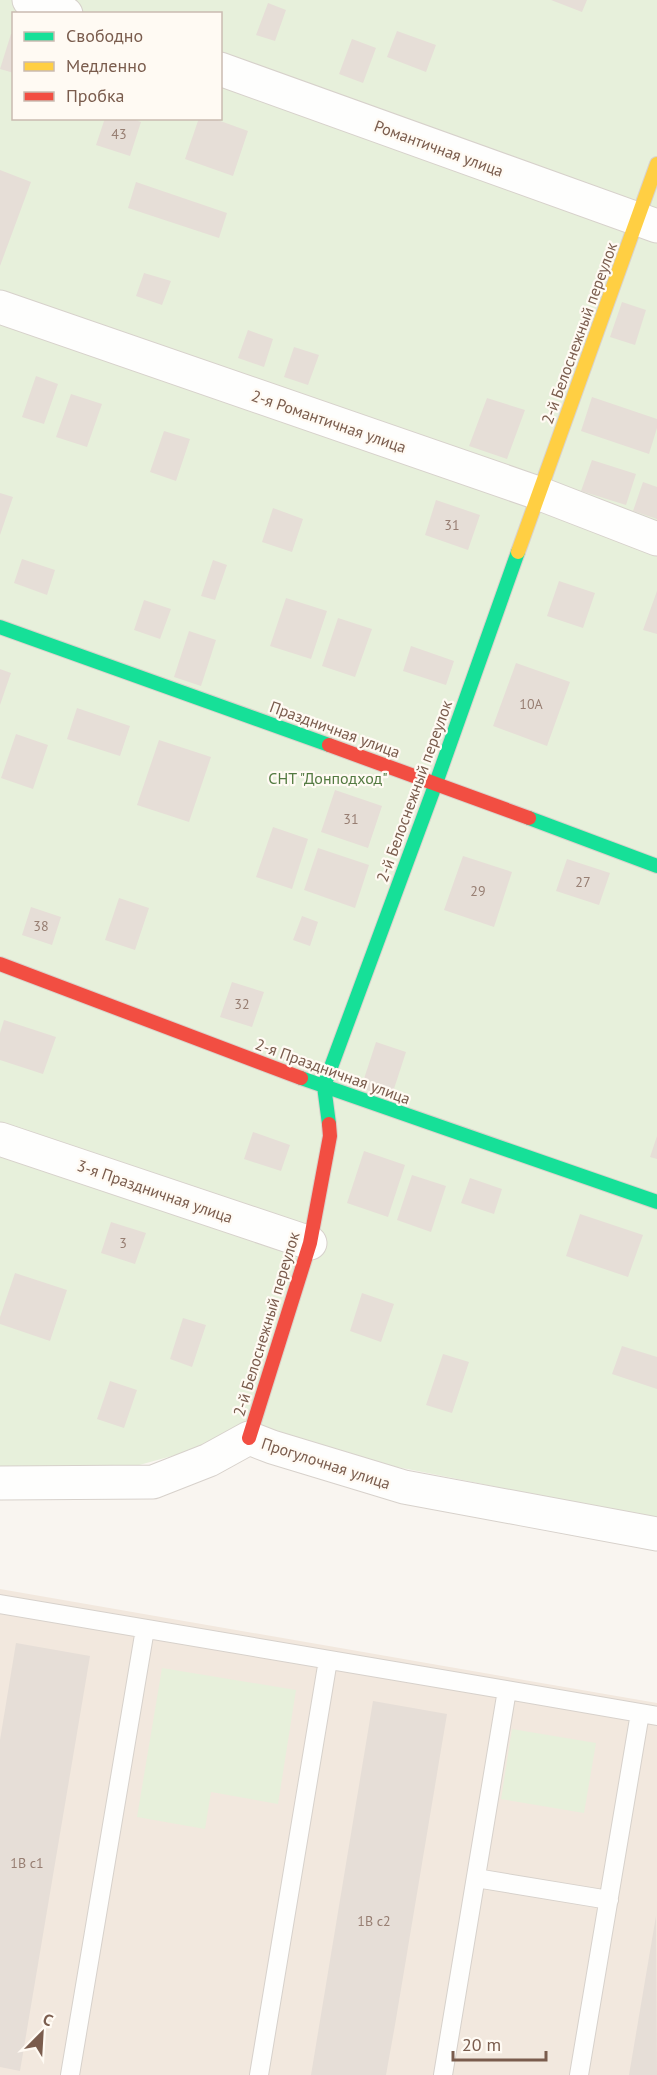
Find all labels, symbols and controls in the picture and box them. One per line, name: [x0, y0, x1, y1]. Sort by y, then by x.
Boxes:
legend: [12, 12, 222, 120]
text: Свободно: [66, 24, 143, 47]
text: Медленно: [66, 54, 147, 77]
text: Пробка: [66, 84, 124, 107]
street label: Романтичная улица: [372, 115, 506, 181]
house number: 43: [111, 125, 127, 143]
street label: 2-й Белоснежный переулок: [537, 239, 621, 427]
street label: 2-я Романтичная улица: [249, 385, 409, 457]
house number: 31: [444, 516, 460, 534]
house number: 10А: [519, 695, 544, 713]
street label: Праздничная улица: [267, 696, 403, 762]
street label: 2-й Белоснежный переулок: [372, 697, 456, 885]
park label: СНТ "Донподход": [268, 768, 388, 788]
house number: 31: [343, 810, 359, 828]
house number: 27: [575, 873, 591, 891]
house number: 29: [470, 882, 486, 900]
house number: 38: [33, 917, 49, 935]
house number: 32: [234, 995, 250, 1013]
street label: 2-я Праздничная улица: [253, 1034, 413, 1108]
street label: 3-я Праздничная улица: [74, 1155, 236, 1227]
street label: 2-й Белоснежный переулок: [228, 1229, 304, 1419]
house number: 3: [119, 1234, 127, 1252]
street label: Прогулочная улица: [259, 1433, 393, 1493]
house number: 1В с1: [10, 1854, 44, 1872]
house number: 1В с2: [357, 1912, 391, 1930]
north arrow: [12, 2003, 72, 2063]
text: С: [40, 2008, 56, 2030]
scale bar: [453, 2024, 546, 2062]
text: 20 m: [462, 2033, 501, 2056]

